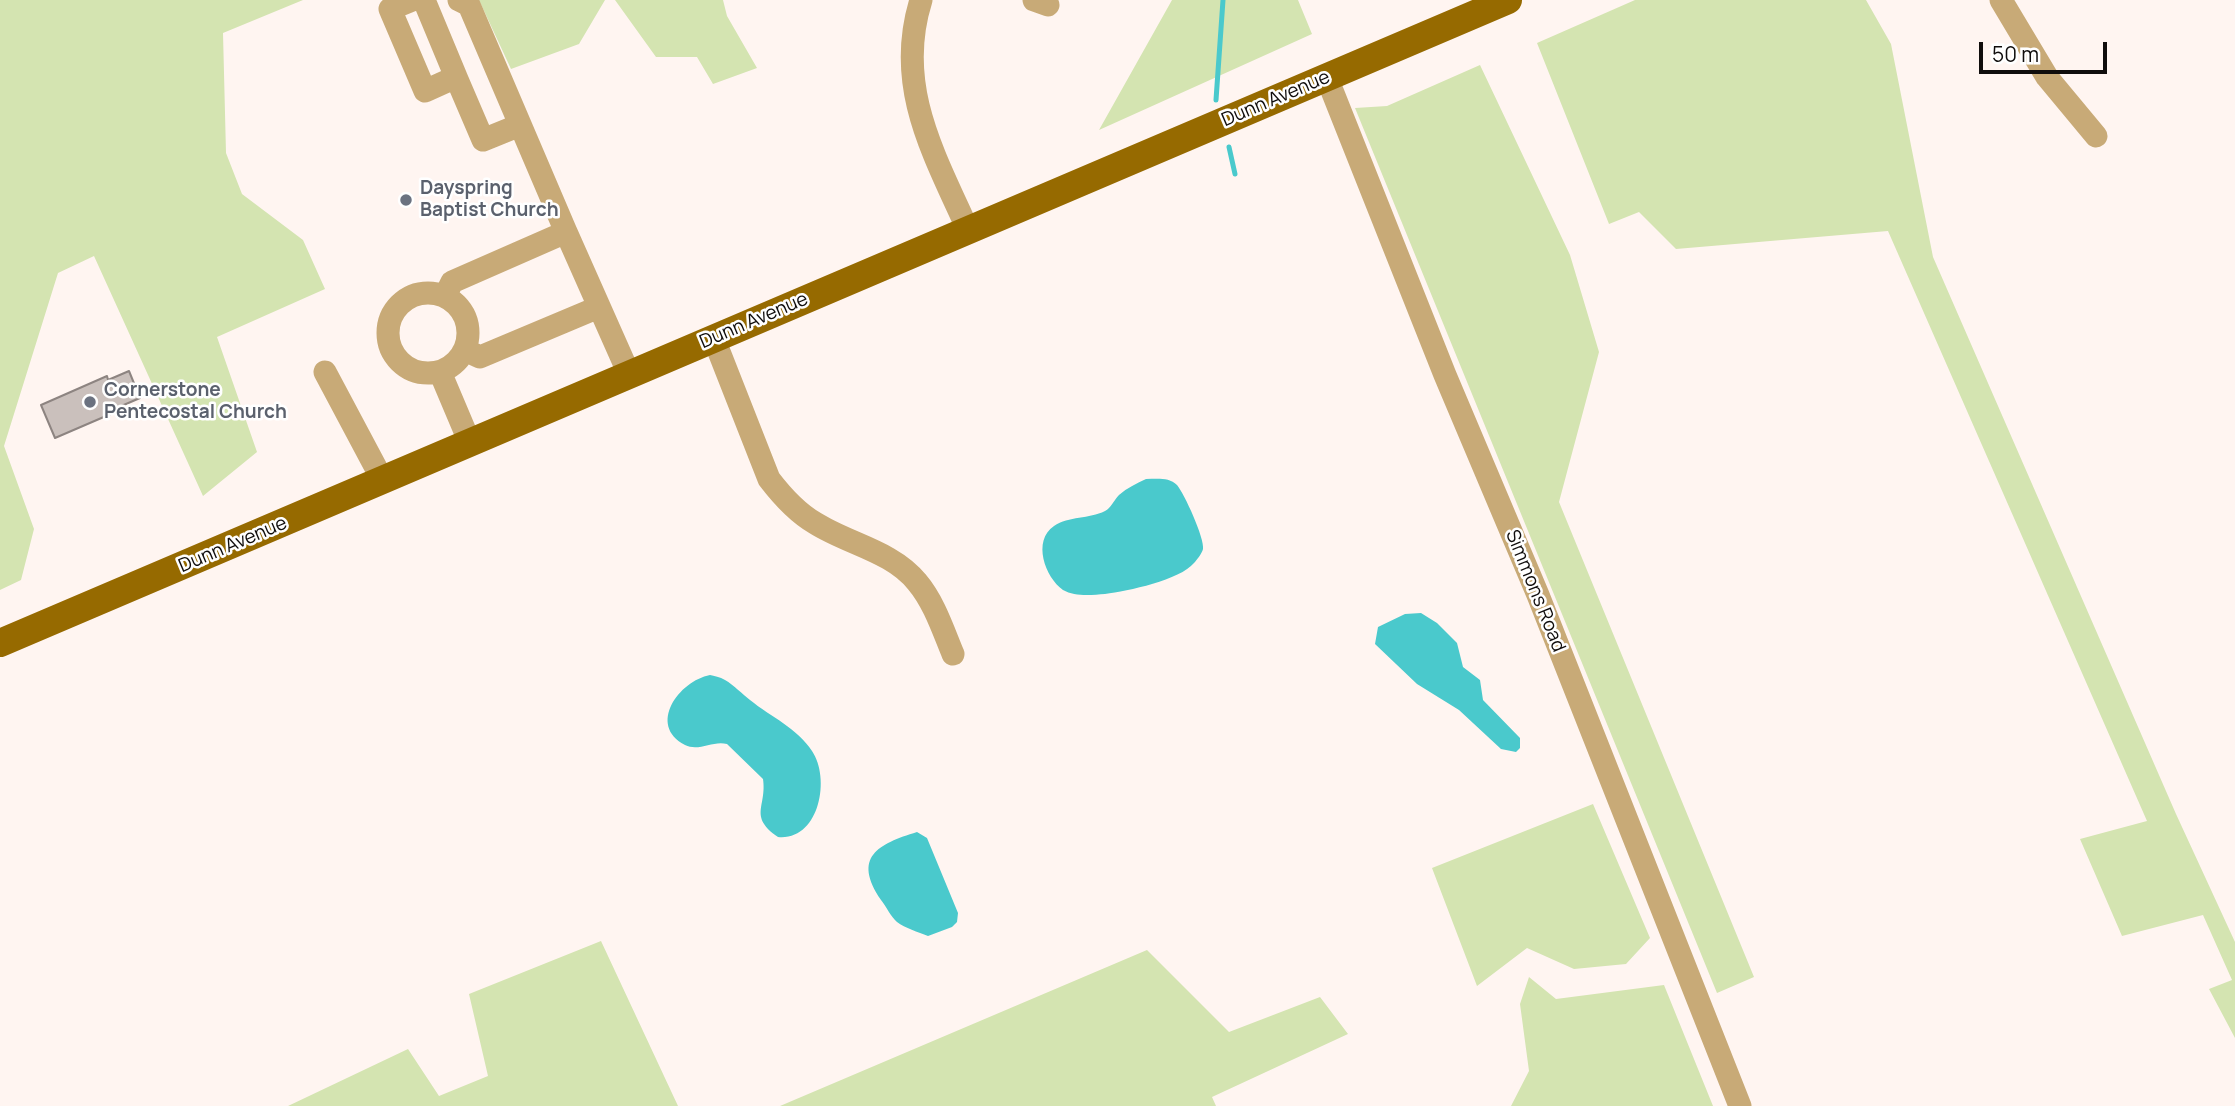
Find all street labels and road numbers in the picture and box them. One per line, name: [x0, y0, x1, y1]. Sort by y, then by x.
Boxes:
street label: Dunn Avenue: [1218, 66, 1334, 132]
street label: Dunn Avenue: [696, 288, 812, 354]
street label: Dunn Avenue: [175, 512, 291, 578]
street label: Simmons Road: [1500, 527, 1570, 655]

